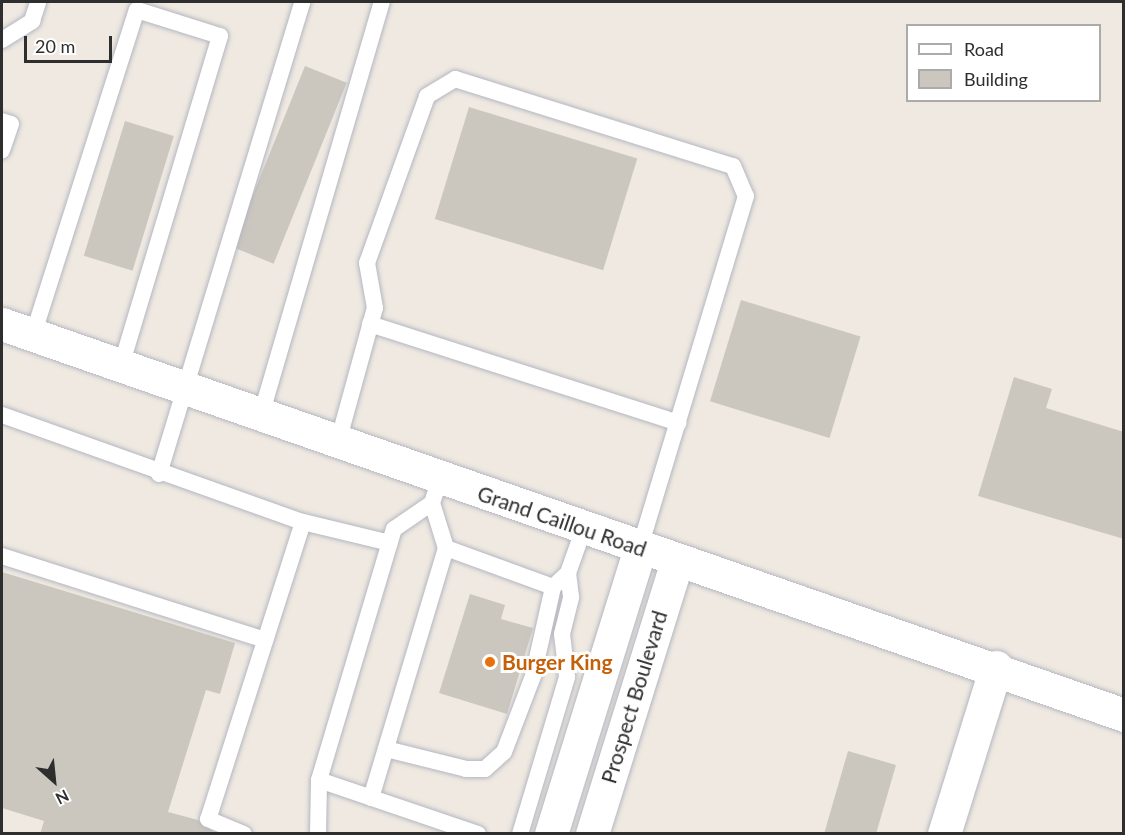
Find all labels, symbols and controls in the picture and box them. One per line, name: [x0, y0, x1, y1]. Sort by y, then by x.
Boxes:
scale bar: [27, 24, 116, 62]
legend: [906, 24, 1101, 102]
text: 20 m: [35, 35, 75, 57]
text: Road: [964, 38, 1004, 60]
text: Building: [964, 68, 1028, 90]
street label: Grand Caillou Road: [474, 480, 650, 562]
street label: Prospect Boulevard: [596, 608, 672, 786]
place label: Burger King: [502, 649, 613, 675]
marker: Burger King: [483, 655, 497, 669]
north arrow: [24, 751, 84, 811]
text: N: [53, 786, 72, 809]

